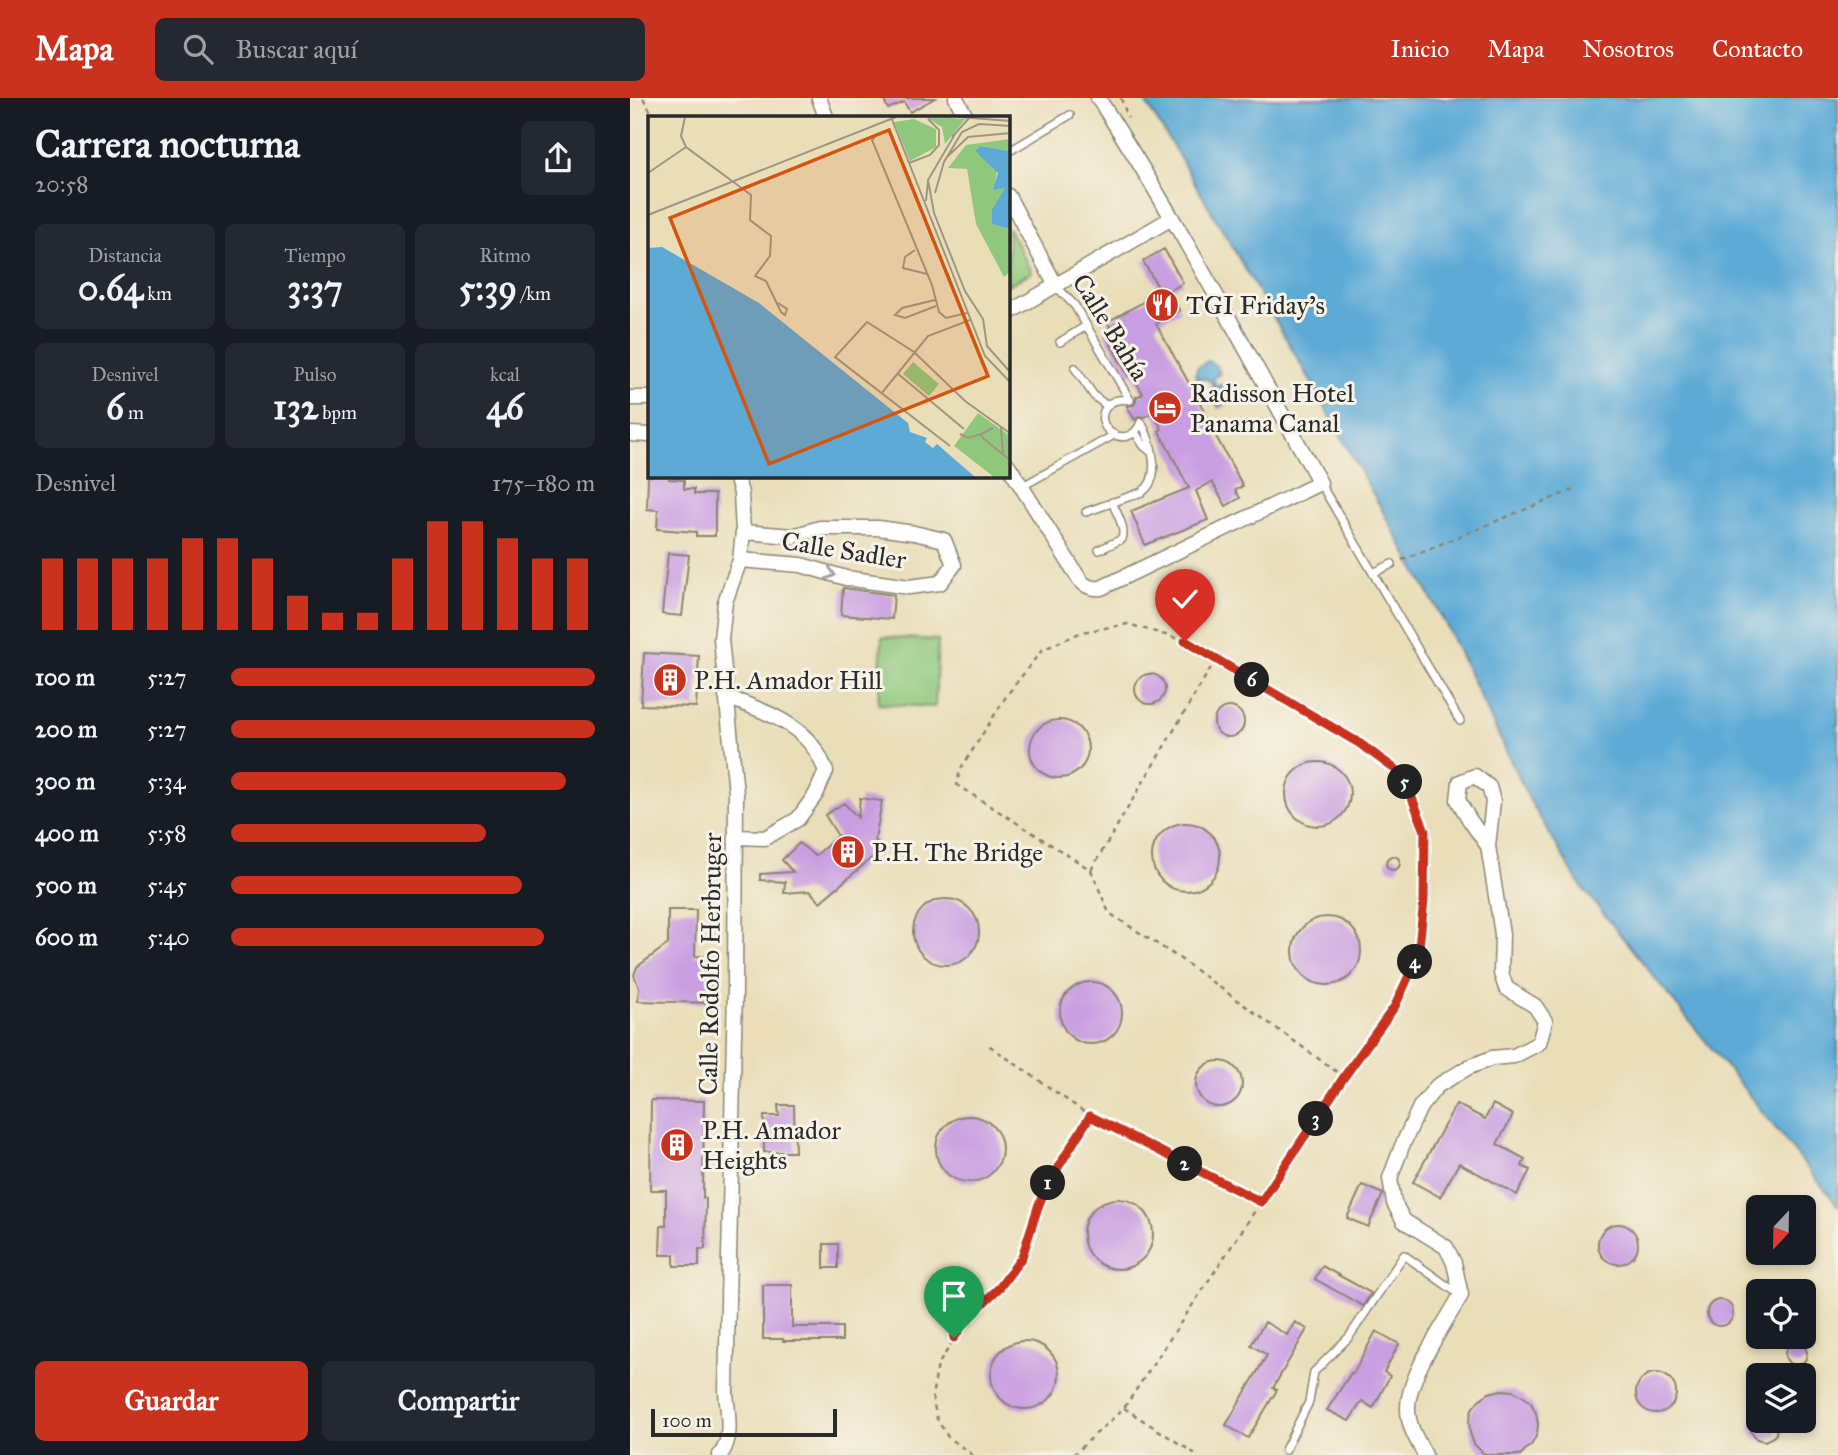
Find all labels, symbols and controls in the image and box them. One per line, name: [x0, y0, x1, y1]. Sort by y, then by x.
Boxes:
search box: [155, 18, 645, 81]
text: Mapa: [35, 29, 113, 69]
icon: search: [179, 30, 217, 68]
text: Buscar aquí: [235, 33, 358, 65]
text: Inicio: [1391, 34, 1449, 64]
text: Mapa: [1487, 34, 1544, 64]
text: Nosotros: [1582, 34, 1674, 64]
text: Contacto: [1712, 34, 1803, 64]
inset map: [648, 116, 1010, 478]
text: Carrera nocturna: [35, 121, 300, 167]
button: share: [521, 121, 595, 195]
text: 20:58: [35, 170, 88, 198]
text: Distancia: [88, 244, 162, 267]
text: Tiempo: [284, 244, 346, 267]
text: Ritmo: [480, 244, 530, 267]
text: 0.64: [78, 267, 143, 310]
text: 3:37: [287, 267, 343, 310]
text: 5:39: [459, 267, 517, 310]
street label: Calle Bahía: [1066, 268, 1156, 386]
text: km: [143, 282, 172, 305]
text: /km: [517, 282, 551, 305]
restaurant icon: TGI Friday's: [1143, 286, 1181, 324]
place label: TGI Friday's: [1186, 289, 1325, 321]
text: Desnivel: [91, 363, 159, 386]
text: Pulso: [294, 363, 336, 386]
text: kcal: [490, 363, 520, 386]
place label: Radisson Hotel Panama Canal: [1190, 377, 1354, 439]
text: 6: [106, 386, 124, 429]
text: 132: [273, 386, 318, 429]
text: 46: [486, 386, 524, 429]
hotel icon: Radisson Hotel Panama Canal: [1146, 389, 1184, 427]
text: m: [124, 401, 144, 424]
text: bpm: [318, 401, 357, 424]
text: Desnivel: [35, 469, 116, 497]
text: 175–180 m: [492, 469, 595, 497]
street label: Calle Sadler: [779, 524, 909, 576]
one-way arrow: [825, 566, 837, 580]
pin: [1155, 569, 1215, 641]
icon: check: [1166, 580, 1204, 618]
building icon: P.H. Amador Hill: [651, 661, 689, 699]
pin: 6: [1234, 662, 1270, 698]
text: 100 m: [35, 663, 95, 691]
text: 5:27: [147, 663, 187, 691]
place label: P.H. Amador Hill: [694, 664, 882, 696]
text: 6: [1247, 668, 1256, 691]
text: 200 m: [35, 715, 97, 743]
text: 5:27: [147, 715, 187, 743]
pin: 5: [1388, 764, 1422, 800]
text: 300 m: [35, 767, 95, 795]
text: 5:34: [147, 767, 186, 795]
text: 5: [1400, 770, 1409, 793]
text: 400 m: [35, 819, 99, 847]
text: 5:58: [147, 819, 186, 847]
street label: Calle Rodolfo Herbruger: [692, 832, 728, 1096]
building icon: P.H. The Bridge: [829, 833, 867, 871]
place label: P.H. The Bridge: [872, 836, 1043, 868]
text: 500 m: [35, 871, 97, 899]
text: 5:45: [147, 871, 187, 899]
text: 600 m: [35, 923, 98, 951]
text: 5:40: [147, 923, 190, 951]
pin: 4: [1398, 944, 1432, 980]
text: 4: [1409, 950, 1420, 973]
pin: 3: [1298, 1102, 1334, 1136]
text: 3: [1312, 1107, 1319, 1130]
place label: P.H. Amador Heights: [702, 1114, 841, 1176]
building icon: P.H. Amador Heights: [658, 1126, 696, 1164]
pin: 2: [1168, 1146, 1202, 1182]
text: 2: [1180, 1152, 1189, 1175]
pin: 1: [1030, 1166, 1066, 1200]
text: 1: [1044, 1171, 1051, 1194]
north arrow: [1746, 1195, 1816, 1265]
map controls: [1746, 1195, 1816, 1433]
pin: [924, 1266, 984, 1338]
icon: arrive: [935, 1277, 973, 1315]
button: locate: [1746, 1279, 1816, 1349]
button: Guardar: [35, 1361, 308, 1441]
button: Compartir: [322, 1361, 595, 1441]
button: layers: [1746, 1363, 1816, 1433]
scale bar: [651, 1406, 836, 1438]
text: 100 m: [662, 1409, 712, 1432]

